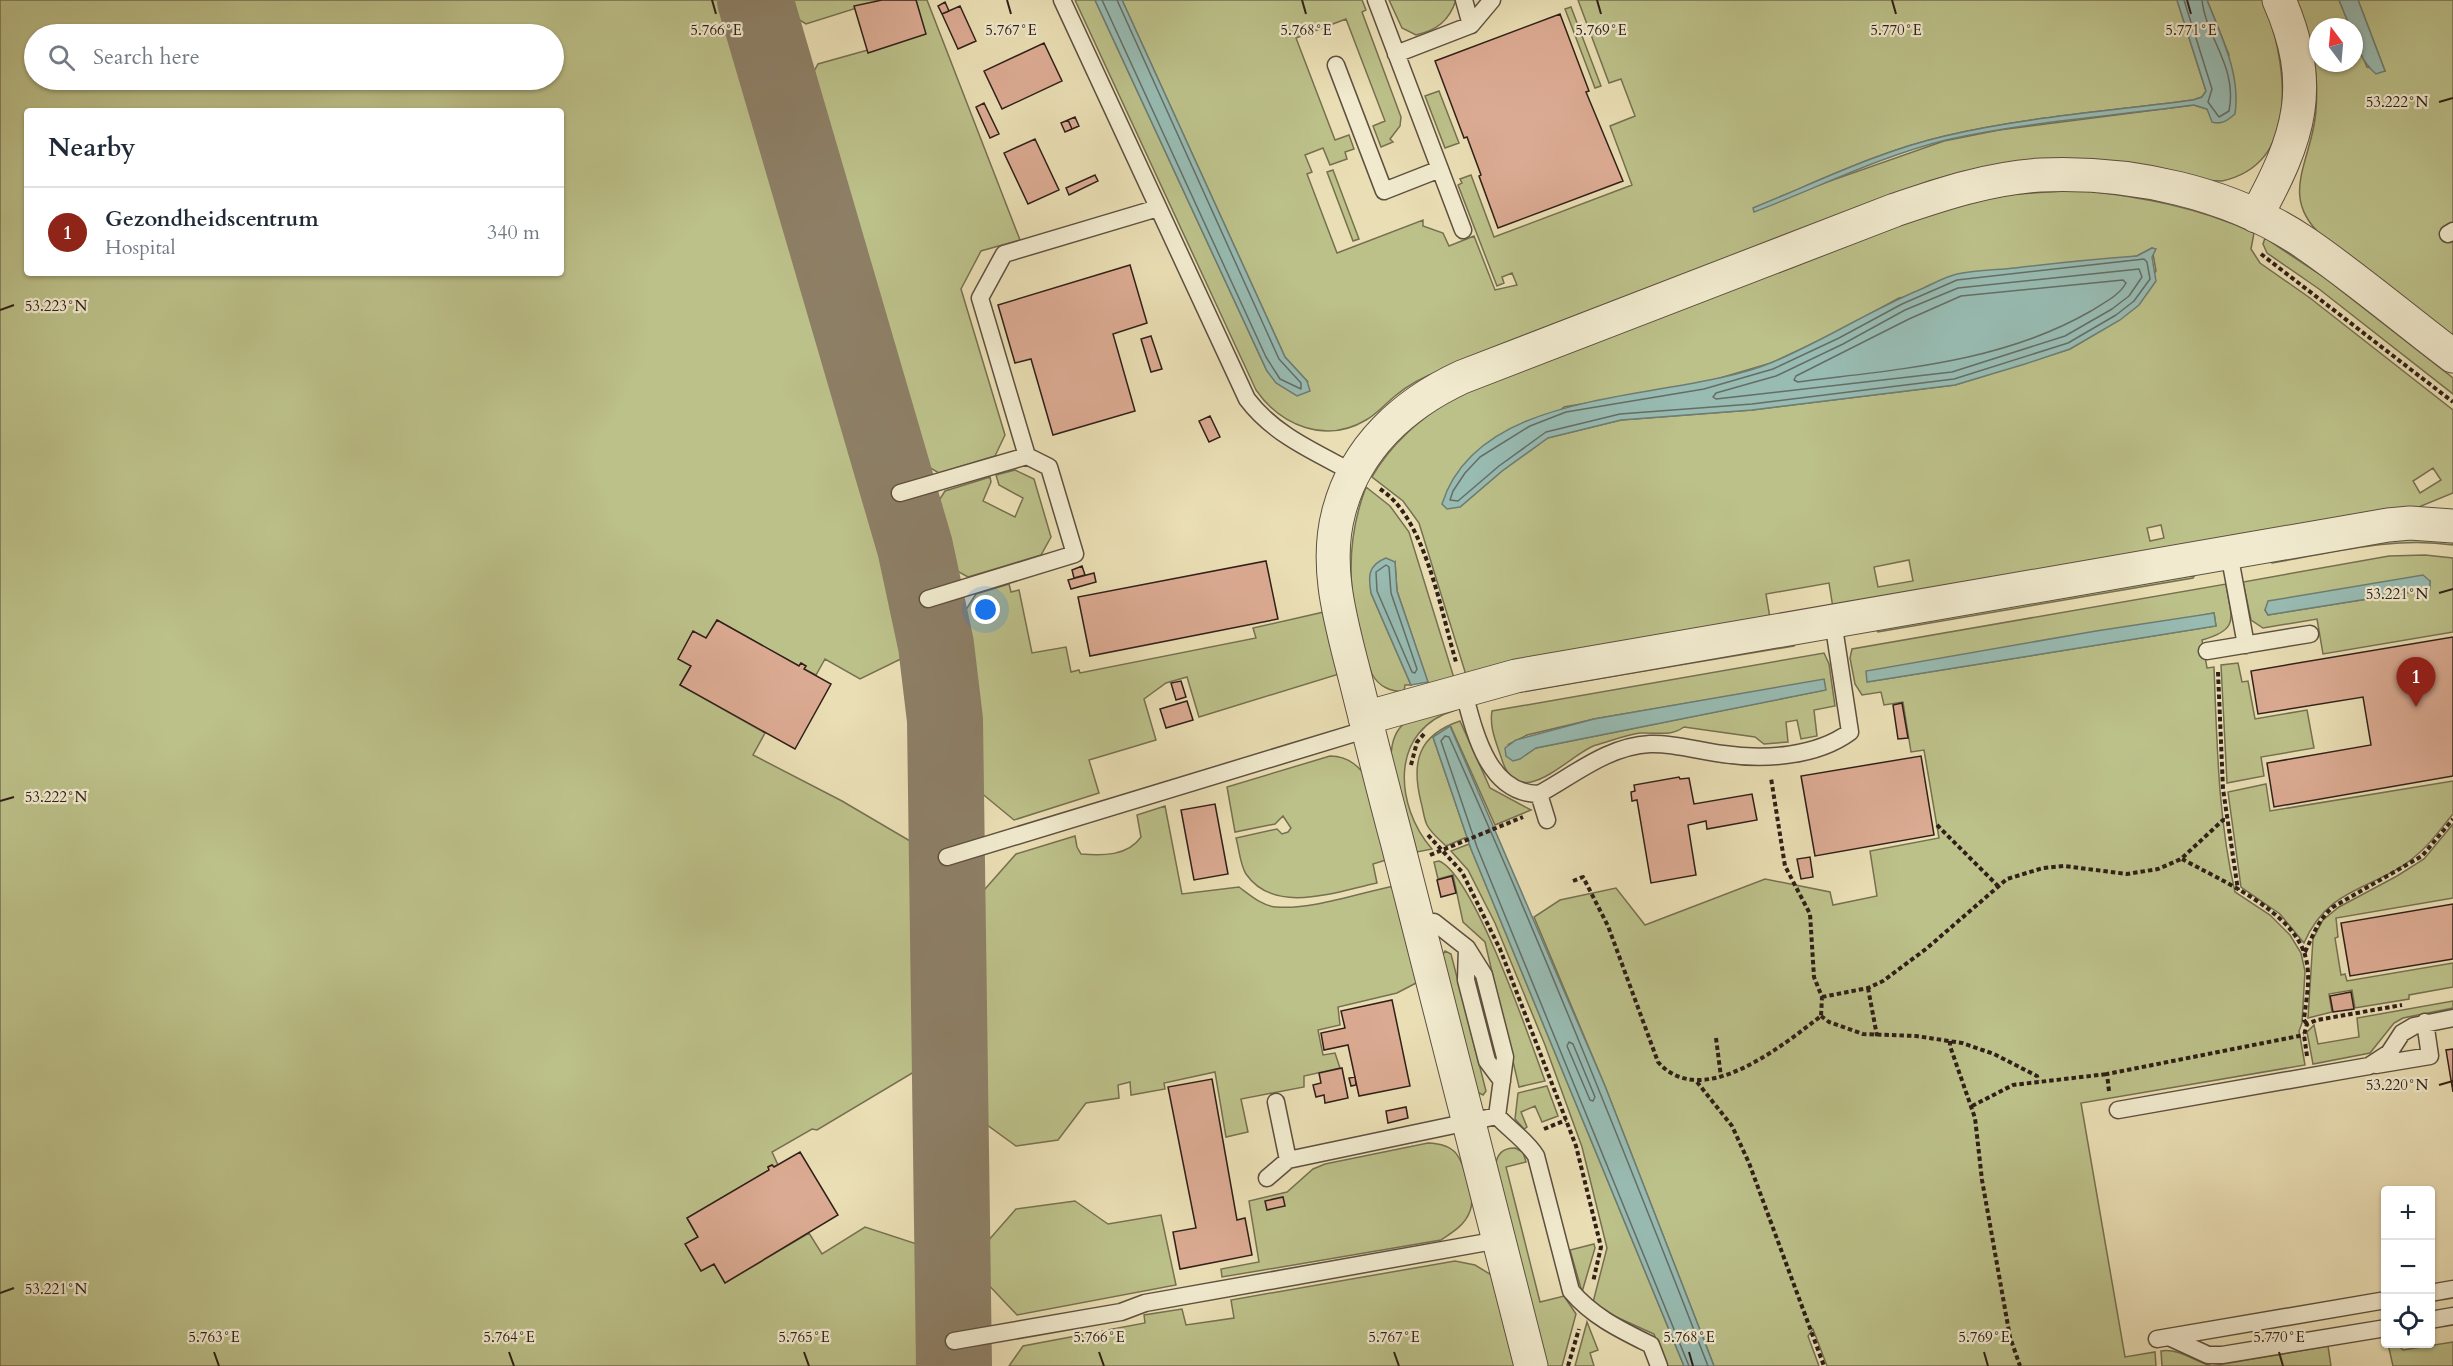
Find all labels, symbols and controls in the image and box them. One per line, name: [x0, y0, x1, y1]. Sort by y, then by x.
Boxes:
north arrow: [2309, 18, 2363, 72]
text: 5.766°E: [690, 20, 742, 40]
text: 5.767°E: [985, 20, 1037, 40]
text: 5.768°E: [1280, 20, 1332, 40]
text: 5.769°E: [1575, 20, 1627, 40]
text: 5.770°E: [1870, 20, 1922, 40]
text: 5.771°E: [2165, 20, 2217, 40]
search box: [24, 24, 564, 90]
icon: search: [45, 41, 78, 74]
text: Search here: [93, 42, 200, 72]
text: 53.222°N: [2366, 92, 2429, 112]
text: Nearby: [48, 130, 136, 165]
text: Gezondheidscentrum: [105, 204, 319, 234]
text: 1: [62, 219, 73, 246]
text: 340 m: [487, 219, 540, 246]
text: Hospital: [105, 234, 176, 261]
text: 53.223°N: [25, 296, 88, 316]
text: 53.221°N: [2366, 584, 2429, 604]
your location: [971, 595, 1000, 624]
pin: 1: [2396, 658, 2436, 707]
text: 53.222°N: [25, 787, 88, 807]
text: 53.220°N: [2366, 1075, 2429, 1095]
map controls: [2381, 1186, 2435, 1348]
button: +: [2381, 1186, 2435, 1240]
button: −: [2381, 1240, 2435, 1294]
text: 53.221°N: [25, 1279, 88, 1299]
button: locate: [2381, 1294, 2435, 1348]
text: 5.763°E: [188, 1327, 240, 1347]
text: 5.764°E: [483, 1327, 535, 1347]
text: 5.765°E: [778, 1327, 830, 1347]
text: 5.766°E: [1073, 1327, 1125, 1347]
text: 5.767°E: [1368, 1327, 1420, 1347]
text: 5.768°E: [1663, 1327, 1715, 1347]
text: 5.769°E: [1958, 1327, 2010, 1347]
text: 5.770°E: [2253, 1327, 2305, 1347]

